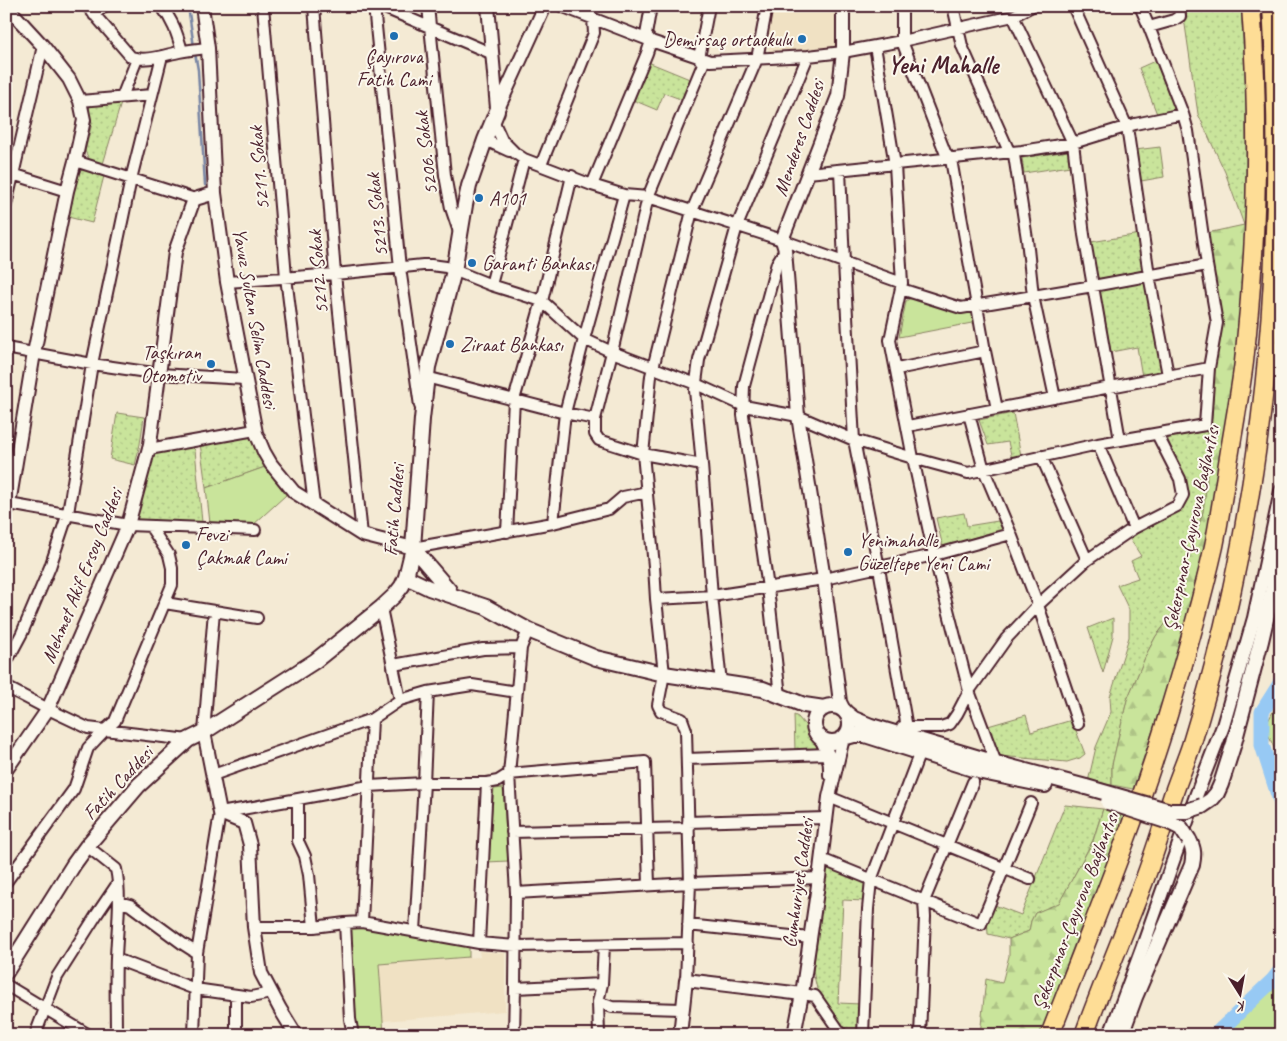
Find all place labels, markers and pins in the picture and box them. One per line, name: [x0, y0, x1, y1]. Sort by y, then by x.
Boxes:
place label: Demirsaç ortaokulu: [663, 27, 794, 52]
marker: Çayırova Fatih Cami: [388, 30, 400, 42]
marker: Demirsaç ortaokulu: [796, 33, 808, 45]
place label: Çayırova Fatih Cami: [357, 44, 433, 92]
place label: A101: [489, 186, 527, 211]
marker: A101: [473, 192, 485, 204]
place label: Garanti Bankası: [482, 251, 595, 276]
marker: Garanti Bankası: [466, 257, 478, 269]
place label: Ziraat Bankası: [460, 332, 564, 357]
marker: Ziraat Bankası: [444, 338, 456, 350]
place label: Taşkıran Otomotiv: [141, 340, 203, 388]
marker: Taşkıran Otomotiv: [205, 358, 217, 370]
place label: Fevzi Çakmak Cami: [196, 522, 289, 570]
place label: Yenimahalle Güzeltepe Yeni Cami: [858, 528, 991, 576]
marker: Fevzi Çakmak Cami: [180, 539, 192, 551]
marker: Yenimahalle Güzeltepe Yeni Cami: [842, 546, 854, 558]

